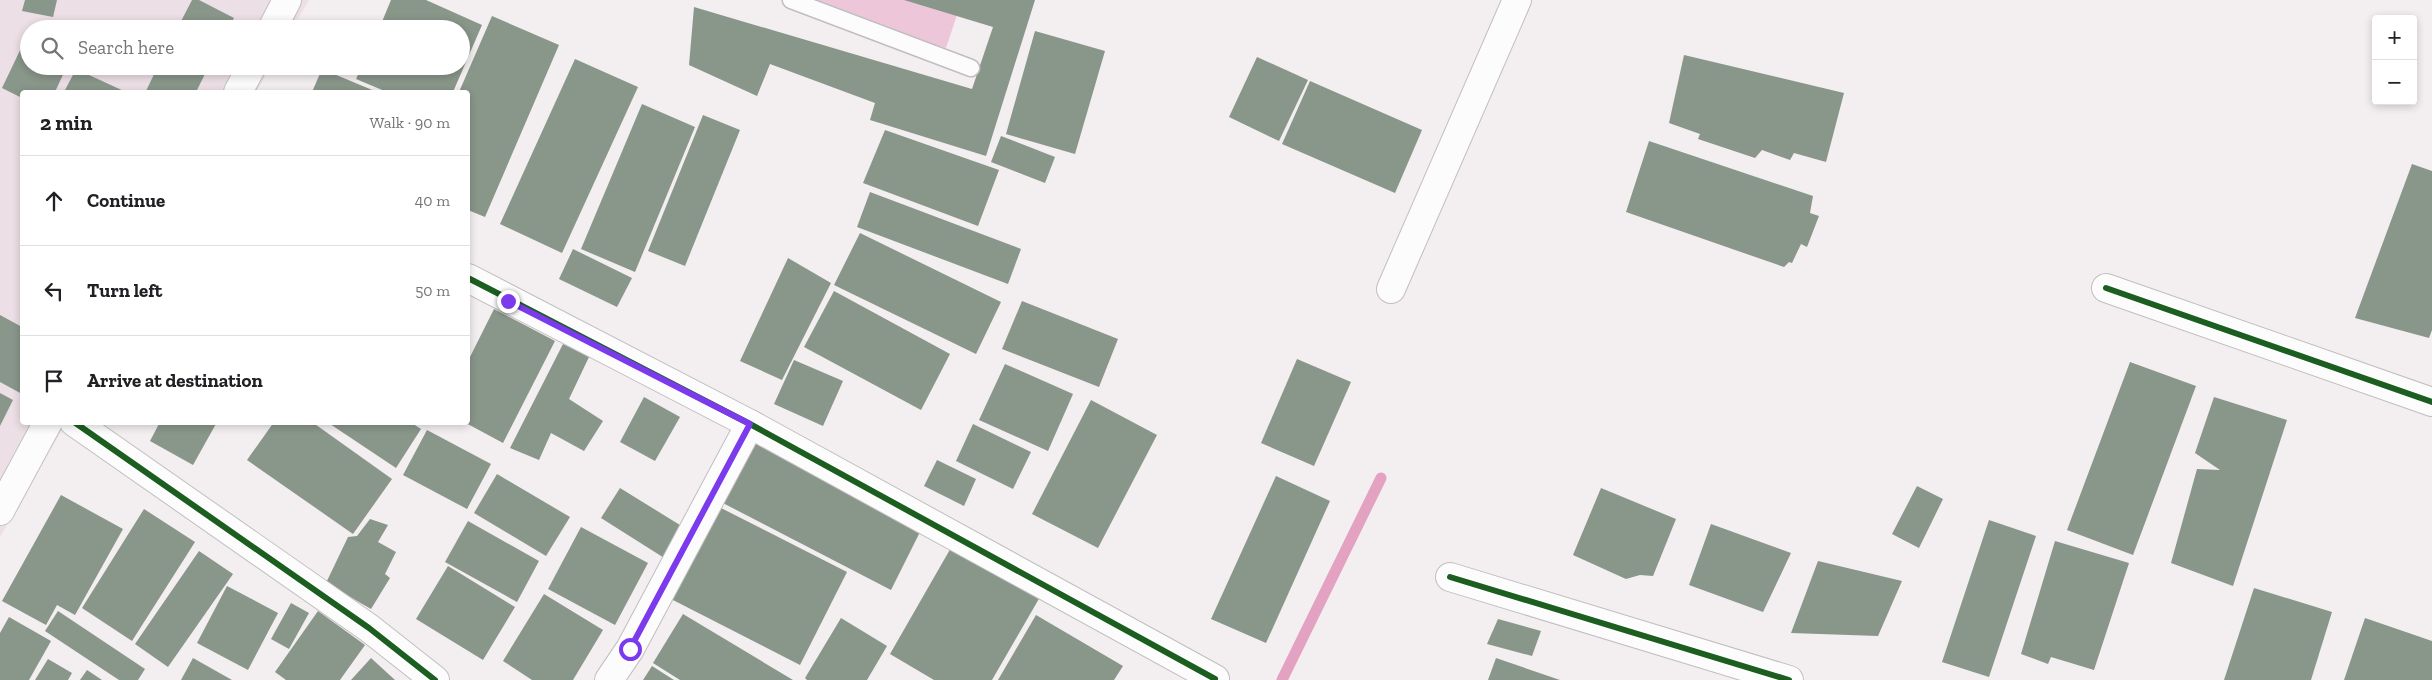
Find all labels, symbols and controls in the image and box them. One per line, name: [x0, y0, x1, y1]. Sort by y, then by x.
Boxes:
map controls: [2372, 15, 2417, 105]
button: +: [2372, 15, 2417, 60]
search box: [20, 20, 470, 75]
icon: search: [38, 34, 66, 62]
text: Search here: [78, 36, 174, 59]
button: −: [2372, 60, 2417, 105]
text: 2 min: [40, 110, 92, 135]
text: Walk · 90 m: [370, 113, 450, 132]
icon: ahead: [40, 187, 68, 215]
text: Continue: [87, 189, 165, 212]
text: 40 m: [415, 191, 450, 210]
icon: left: [40, 277, 68, 305]
text: Turn left: [87, 279, 162, 302]
text: 50 m: [415, 281, 450, 300]
route end: [497, 290, 520, 313]
icon: arrive: [40, 367, 68, 395]
text: Arrive at destination: [87, 369, 263, 392]
route start: [619, 638, 642, 661]

